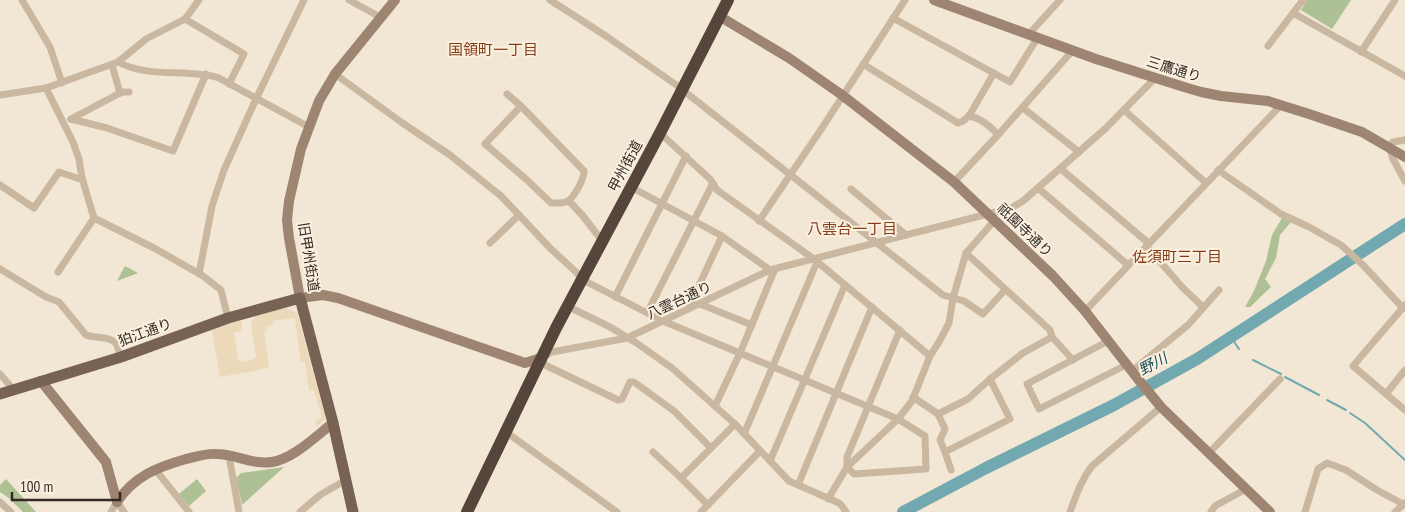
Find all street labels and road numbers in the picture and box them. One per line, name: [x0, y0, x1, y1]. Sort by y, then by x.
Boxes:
street label: 三鷹通り: [1145, 52, 1203, 86]
street label: 甲州街道: [604, 137, 646, 195]
street label: 祇園寺通り: [994, 199, 1056, 261]
street label: 旧甲州街道: [295, 221, 323, 293]
street label: 八雲台通り: [643, 277, 715, 323]
street label: 狛江通り: [116, 314, 174, 350]

